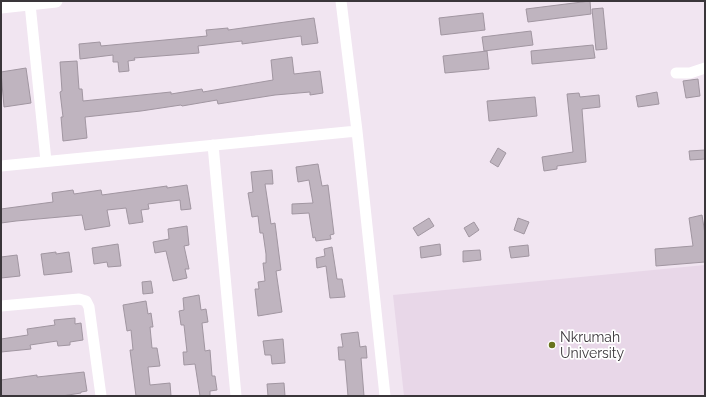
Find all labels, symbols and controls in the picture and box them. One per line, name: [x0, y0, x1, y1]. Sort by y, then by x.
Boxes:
place label: Nkrumah University: [560, 329, 625, 361]
marker: Nkrumah University: [547, 340, 557, 350]

